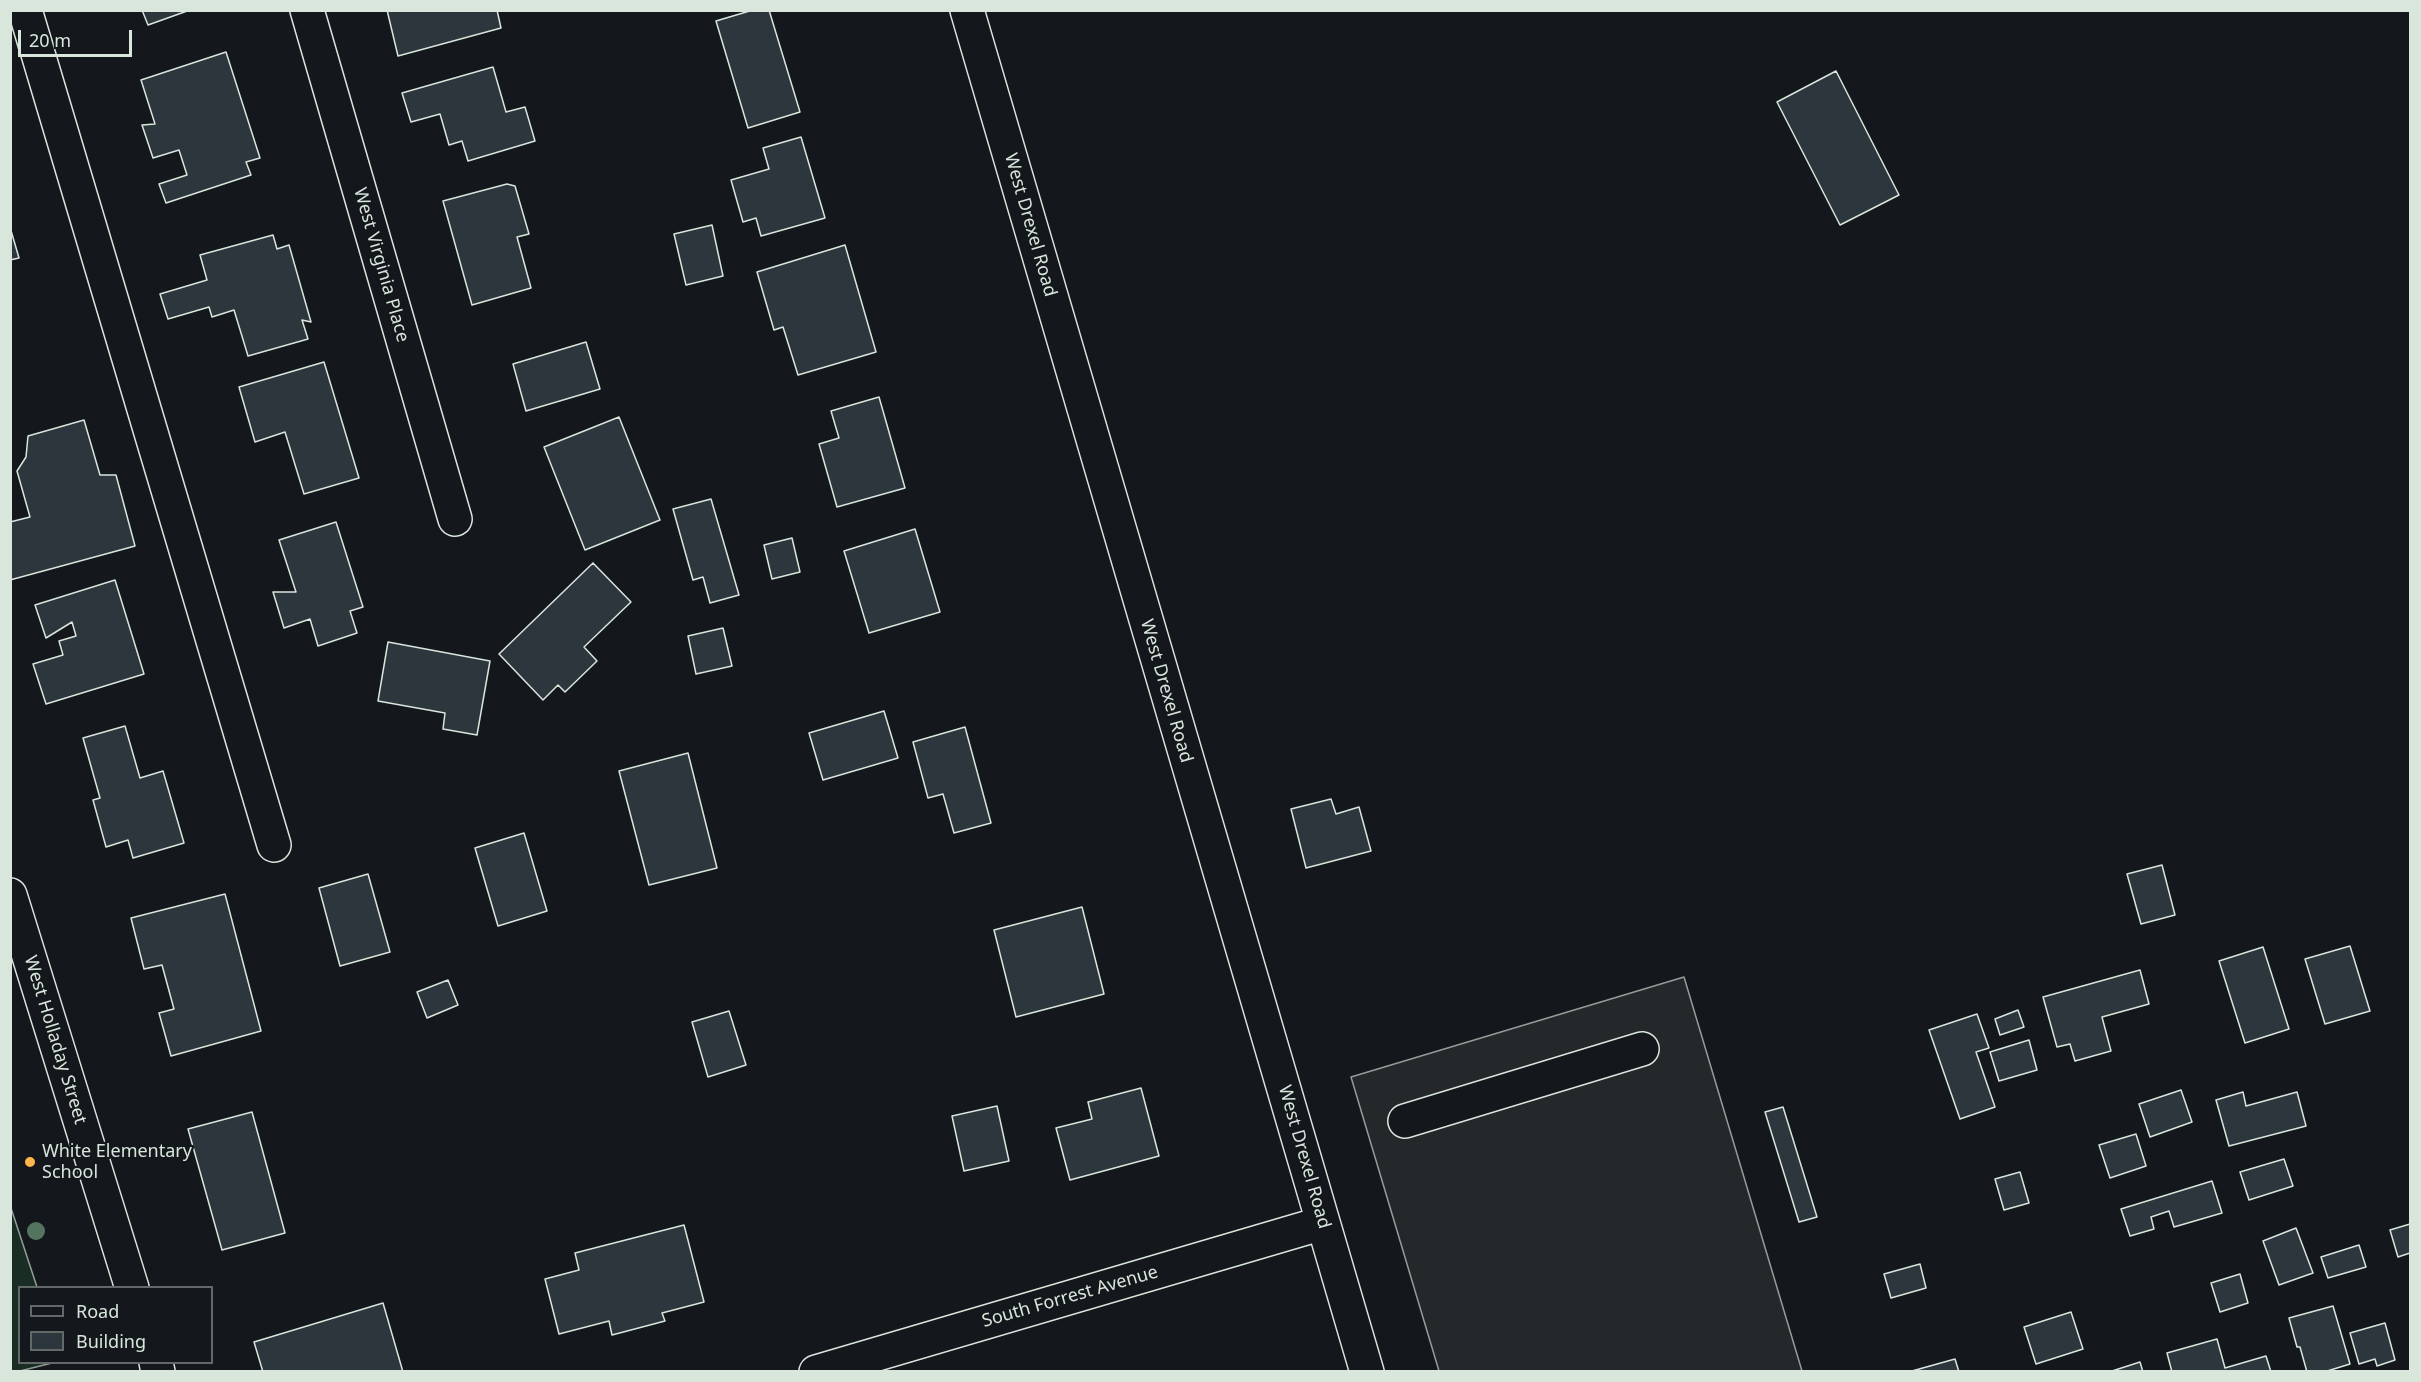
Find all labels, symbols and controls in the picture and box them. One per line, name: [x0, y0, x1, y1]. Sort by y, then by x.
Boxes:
scale bar: [21, 18, 135, 56]
text: 20 m: [29, 28, 71, 52]
street label: West Drexel Road: [999, 151, 1061, 299]
street label: West Virginia Place: [349, 185, 413, 345]
street label: West Drexel Road: [1135, 617, 1197, 765]
street label: West Holladay Street: [19, 953, 91, 1127]
street label: West Drexel Road: [1273, 1083, 1335, 1231]
place label: White Elementary School: [42, 1141, 192, 1184]
marker: White Elementary School: [23, 1155, 37, 1169]
street label: South Forrest Avenue: [980, 1262, 1160, 1332]
legend: [18, 1286, 213, 1364]
text: Road: [76, 1299, 119, 1323]
text: Building: [76, 1329, 146, 1353]

